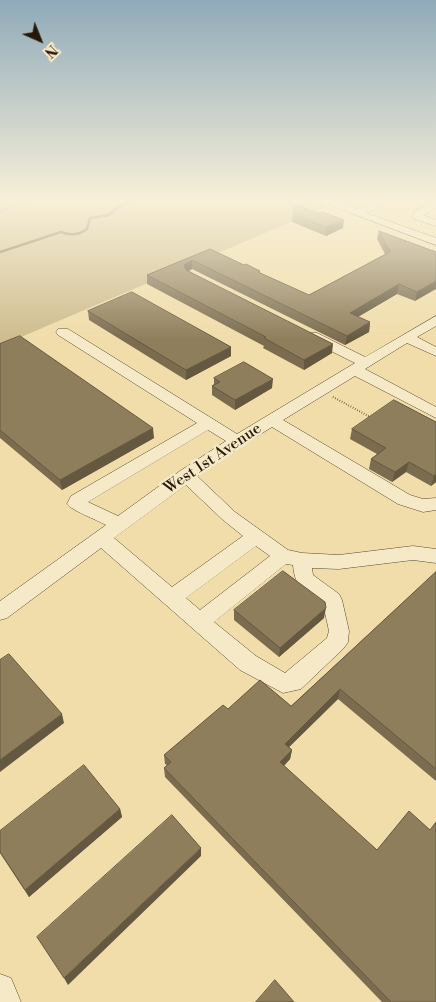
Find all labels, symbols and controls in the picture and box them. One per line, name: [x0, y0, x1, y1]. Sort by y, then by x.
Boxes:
north arrow: [15, 15, 65, 65]
text: N: [40, 40, 61, 61]
street label: West 1st Avenue: [161, 419, 265, 499]

